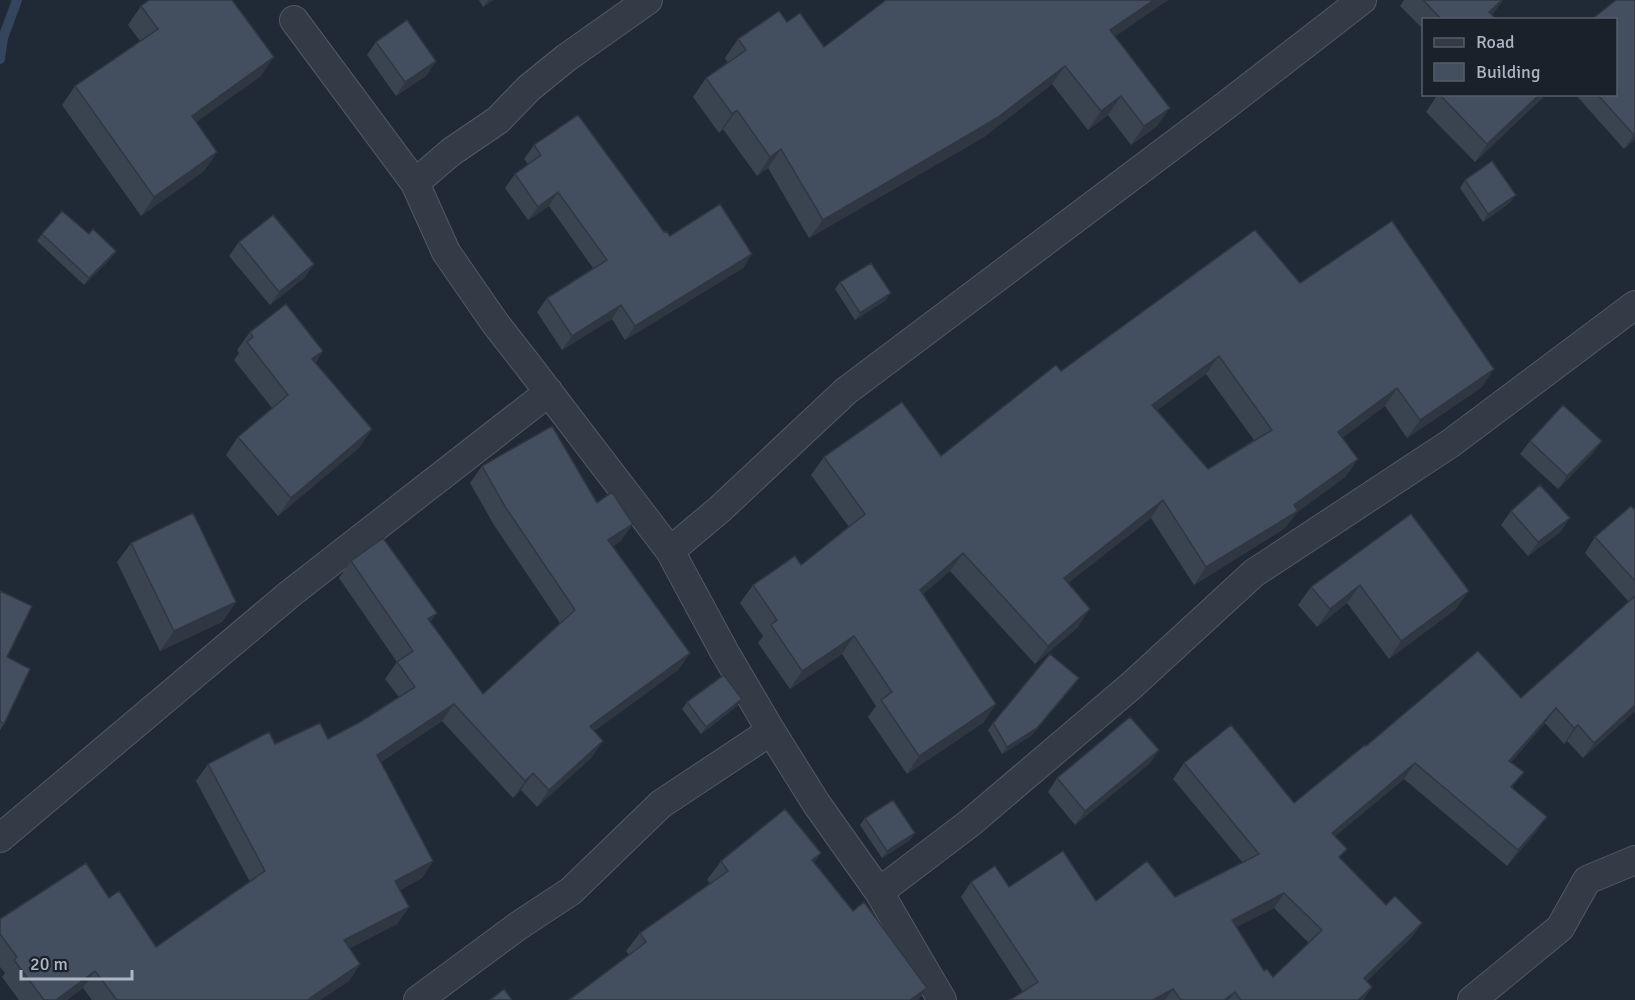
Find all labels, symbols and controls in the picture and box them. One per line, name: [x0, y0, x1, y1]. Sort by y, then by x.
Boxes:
legend: [1422, 18, 1617, 96]
text: Road: [1476, 31, 1515, 53]
text: Building: [1476, 61, 1540, 83]
scale bar: [21, 943, 132, 981]
text: 20 m: [30, 953, 68, 975]

